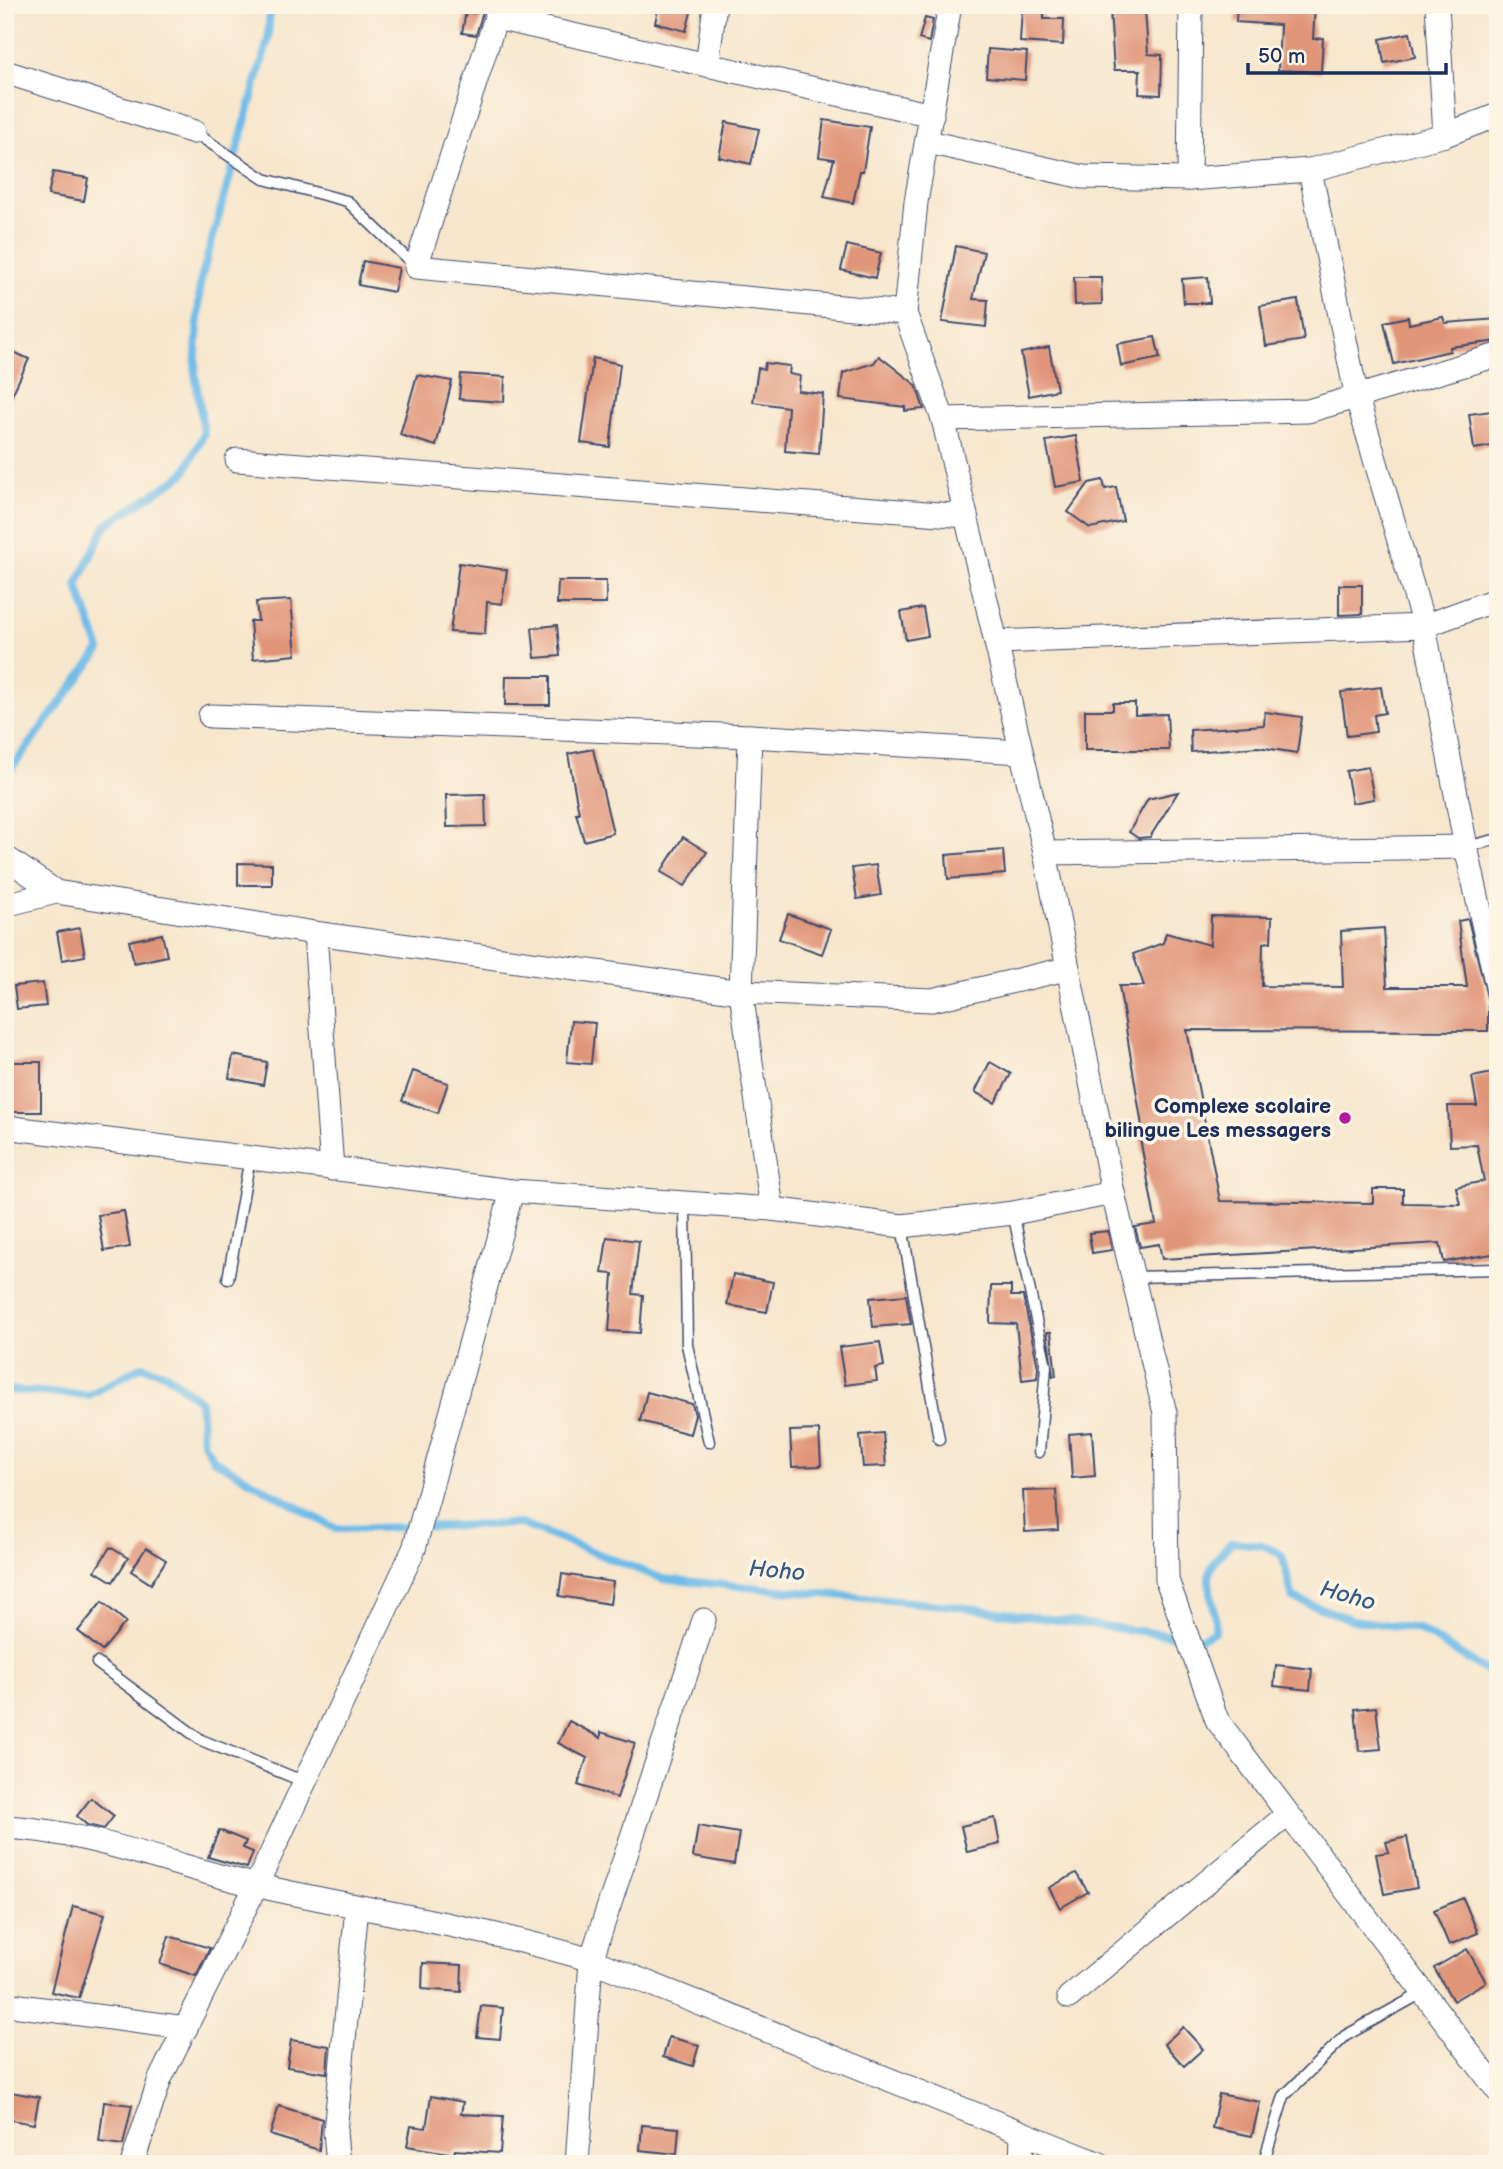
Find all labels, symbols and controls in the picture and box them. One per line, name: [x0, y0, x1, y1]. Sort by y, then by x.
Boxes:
scale bar: [1248, 32, 1445, 76]
text: 50 m: [1258, 44, 1305, 69]
place label: Complexe scolaire bilingue Les messagers: [1105, 1094, 1331, 1143]
marker: Complexe scolaire bilingue Les messagers: [1337, 1110, 1353, 1126]
water label: Hoho: [748, 1555, 806, 1587]
water label: Hoho: [1317, 1575, 1379, 1617]

